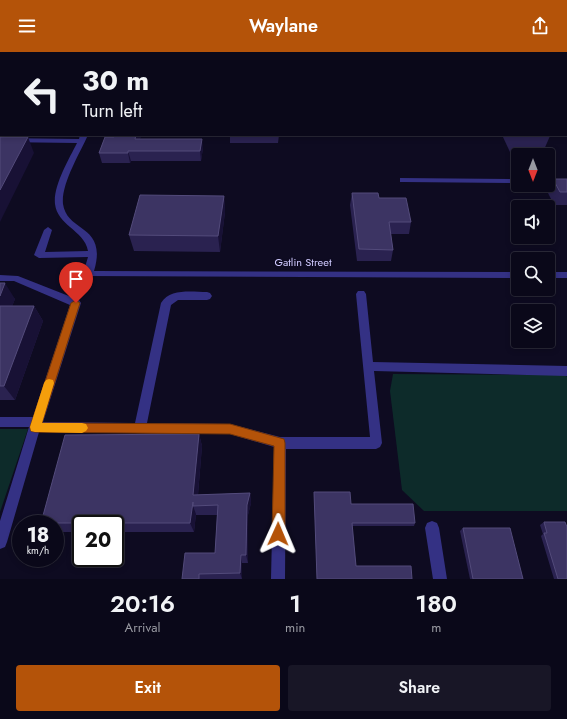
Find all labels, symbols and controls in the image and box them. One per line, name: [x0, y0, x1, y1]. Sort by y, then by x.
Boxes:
text: Waylane: [249, 13, 318, 39]
icon: menu: [16, 15, 38, 37]
icon: share: [529, 15, 551, 37]
text: 30 m: [82, 60, 149, 101]
icon: left: [16, 68, 68, 120]
text: Turn left: [82, 98, 142, 124]
north arrow: [511, 148, 555, 192]
map controls: [511, 148, 555, 348]
button: sound: [511, 200, 555, 244]
button: search: [511, 252, 555, 296]
street label: Gatlin Street: [274, 254, 332, 270]
pin: [59, 262, 93, 303]
icon: arrive: [65, 268, 87, 290]
button: layers: [511, 304, 555, 348]
position arrow: [257, 513, 299, 555]
speed limit sign: 20: [72, 515, 124, 567]
text: 18: [27, 521, 49, 550]
text: km/h: [27, 543, 49, 558]
text: 20:16: [110, 586, 175, 621]
text: 1: [289, 586, 301, 621]
text: 180: [415, 586, 457, 621]
text: Arrival: [125, 618, 160, 637]
text: min: [285, 618, 305, 637]
text: m: [431, 618, 441, 637]
button: Exit: [16, 665, 280, 711]
button: Share: [288, 665, 551, 711]

